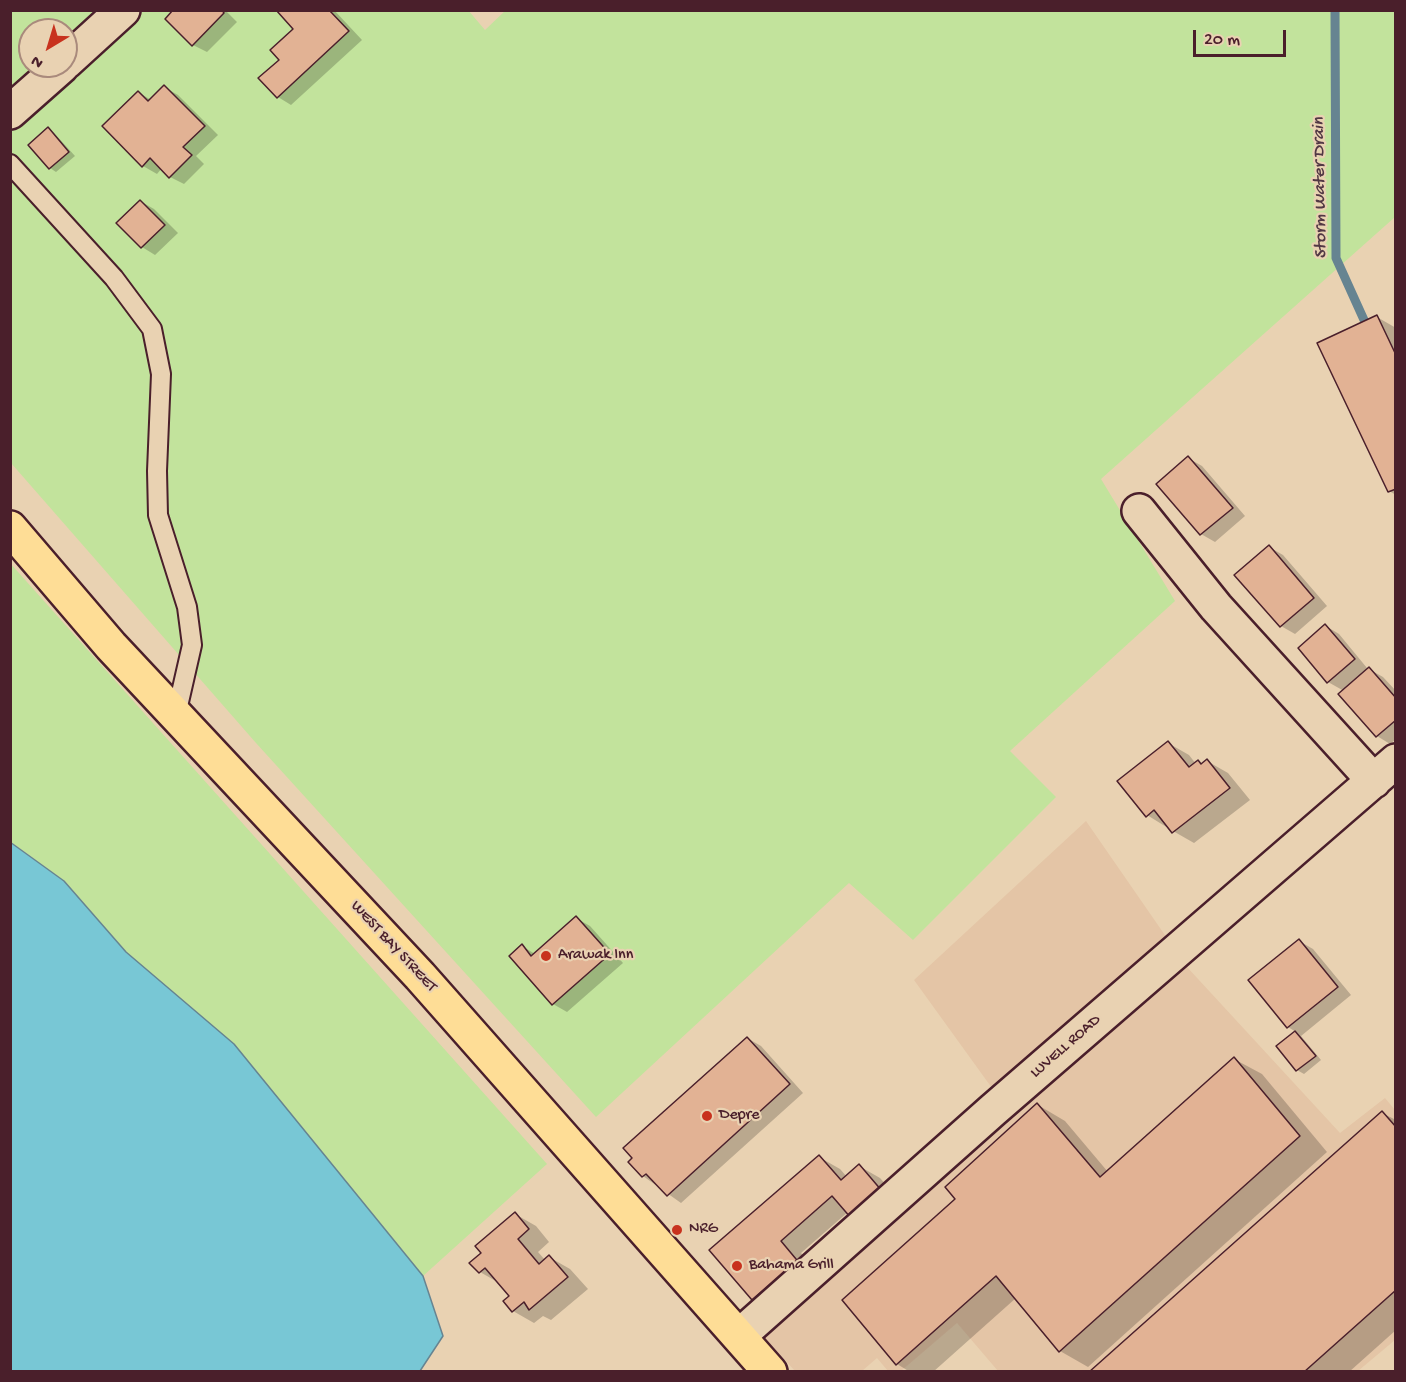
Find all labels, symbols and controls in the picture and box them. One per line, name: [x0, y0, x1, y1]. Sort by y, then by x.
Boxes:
north arrow: [18, 18, 78, 78]
scale bar: [1196, 18, 1289, 56]
text: 20 m: [1204, 30, 1240, 51]
text: N: [28, 50, 48, 72]
water label: Storm Water Drain: [1309, 117, 1333, 259]
street label: WEST BAY STREET: [346, 897, 440, 997]
place label: Arawak Inn: [558, 946, 633, 966]
marker: Arawak Inn: [539, 949, 553, 963]
street label: LUVELL ROAD: [1027, 1011, 1105, 1083]
place label: Depre: [719, 1106, 759, 1126]
marker: Depre: [700, 1109, 714, 1123]
place label: NRG: [689, 1220, 718, 1240]
marker: NRG: [670, 1223, 684, 1237]
place label: Bahama Grill: [749, 1256, 834, 1276]
marker: Bahama Grill: [730, 1259, 744, 1273]

